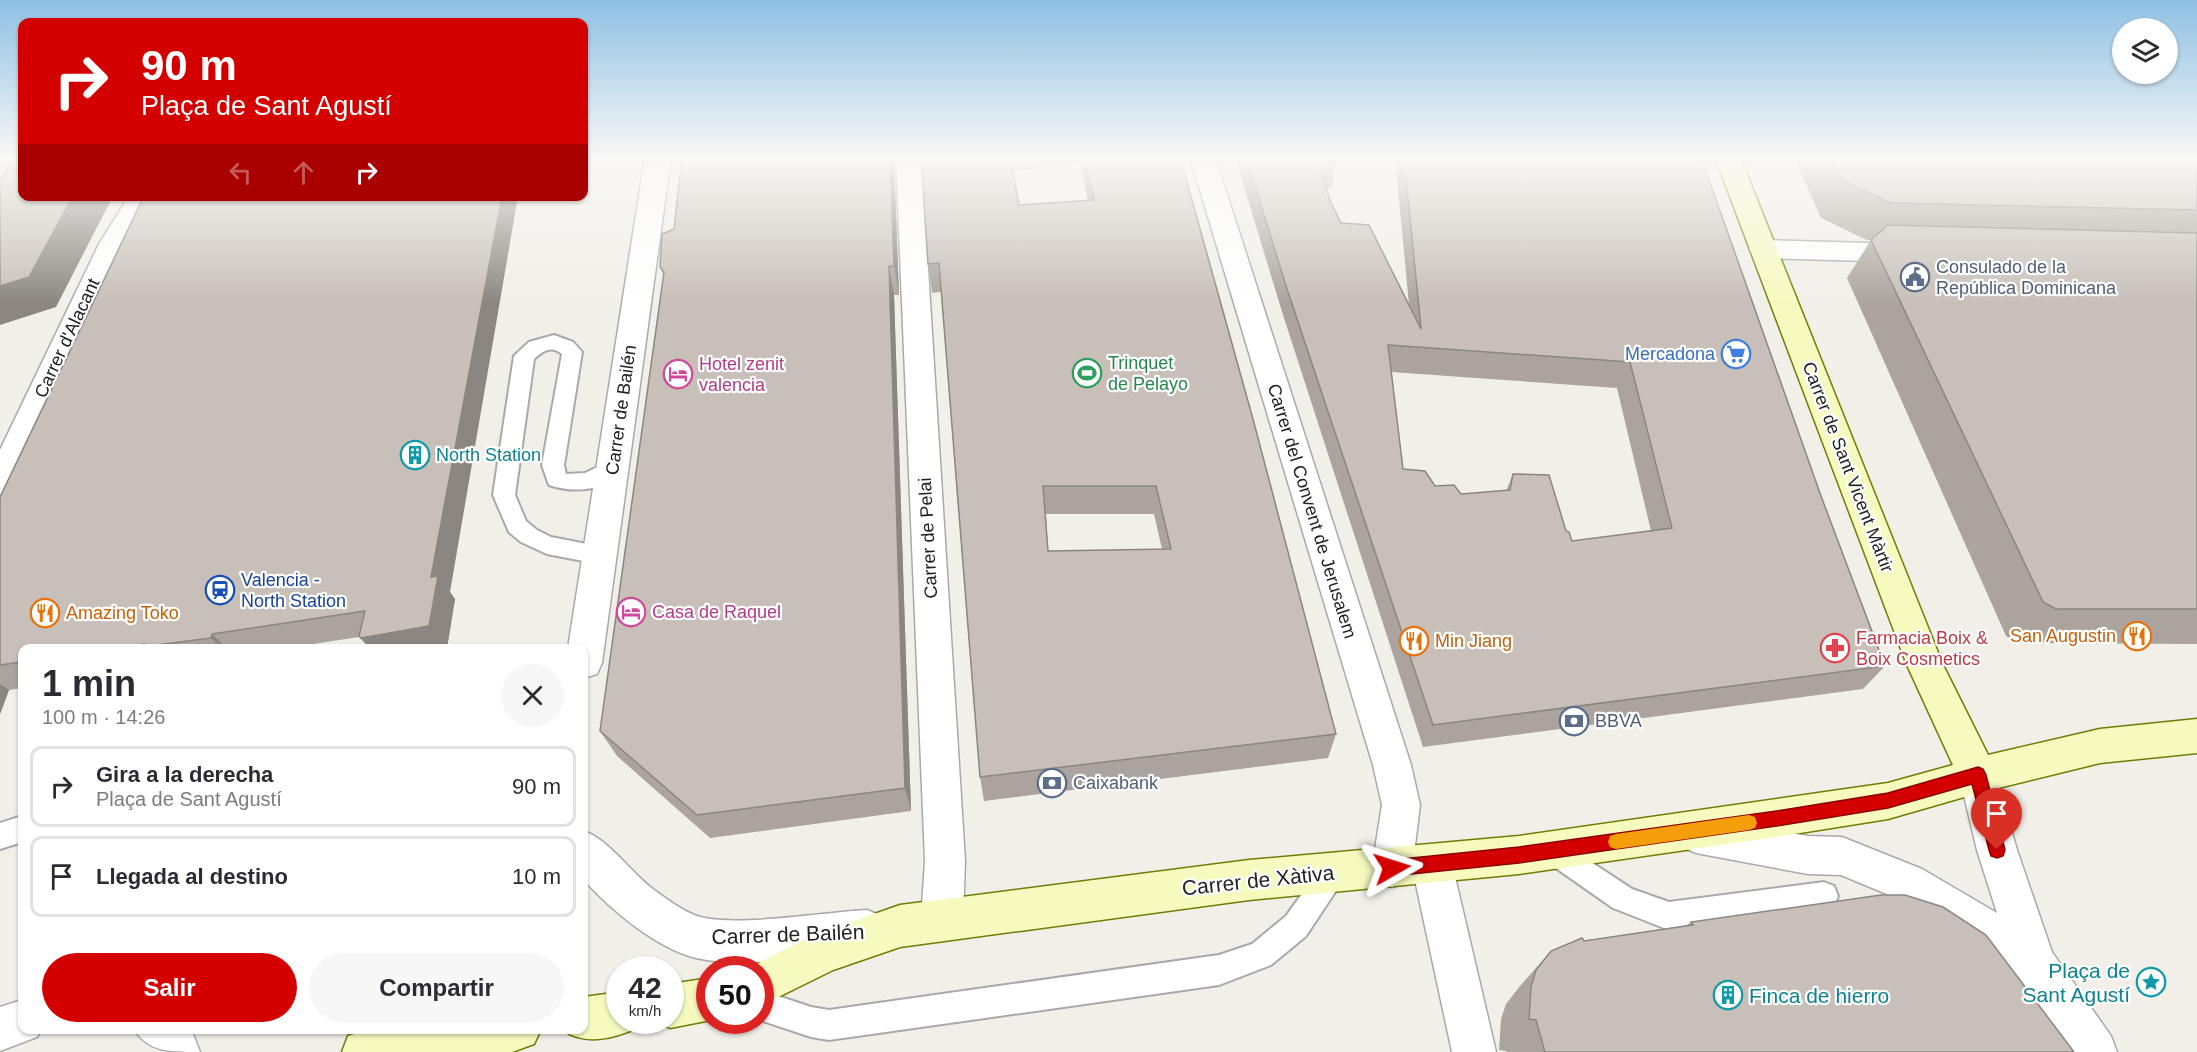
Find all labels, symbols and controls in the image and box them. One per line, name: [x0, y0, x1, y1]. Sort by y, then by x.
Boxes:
map controls: [2112, 18, 2178, 84]
button: layers: [2112, 18, 2178, 84]
icon: right: [42, 42, 120, 120]
text: 90 m: [141, 42, 237, 89]
text: Plaça de Sant Agustí: [141, 91, 392, 121]
icon: left: [224, 156, 257, 189]
icon: ahead: [287, 156, 320, 189]
icon: right: [350, 156, 383, 189]
place label: Consulado de la República Dominicana: [1936, 257, 2117, 298]
public building icon: Consulado de la República Dominicana: [1899, 261, 1931, 293]
street label: Carrer d'Alacant: [31, 275, 103, 401]
supermarket icon: Mercadona: [1720, 338, 1752, 370]
street label: Carrer de Bailén: [602, 344, 640, 476]
place label: Mercadona: [1625, 344, 1716, 364]
place label: Trinquet de Pelayo: [1108, 353, 1188, 394]
place label: Hotel zenit valencia: [699, 354, 784, 395]
sports icon: Trinquet de Pelayo: [1071, 357, 1103, 389]
hotel icon: Hotel zenit valencia: [662, 358, 694, 390]
street label: Carrer de Sant Vicent Màrtir: [1799, 359, 1897, 575]
street label: Carrer del Convent de Jerusalem: [1264, 381, 1360, 641]
building icon: North Station: [399, 439, 431, 471]
place label: North Station: [436, 445, 541, 465]
street label: Carrer de Pelai: [915, 477, 941, 599]
place label: Valencia - North Station: [241, 570, 346, 611]
station icon: Valencia - North Station: [204, 574, 236, 606]
hotel icon: Casa de Raquel: [615, 596, 647, 628]
restaurant icon: Amazing Toko: [29, 597, 61, 629]
place label: Casa de Raquel: [652, 602, 781, 622]
place label: Amazing Toko: [66, 603, 179, 623]
restaurant icon: San Augustin: [2121, 620, 2153, 652]
restaurant icon: Min Jiang: [1398, 625, 1430, 657]
place label: San Augustin: [2010, 626, 2116, 646]
place label: Farmacia Boix & Boix Cosmetics: [1856, 628, 1988, 669]
place label: Min Jiang: [1435, 631, 1512, 651]
pharmacy icon: Farmacia Boix & Boix Cosmetics: [1819, 632, 1851, 664]
text: 1 min: [42, 663, 136, 704]
button: close: [501, 664, 564, 727]
bank icon: BBVA: [1558, 705, 1590, 737]
text: 100 m · 14:26: [42, 706, 165, 728]
place label: BBVA: [1595, 711, 1642, 731]
text: Gira a la derecha: [96, 762, 273, 787]
bank icon: Caixabank: [1036, 767, 1068, 799]
icon: right: [45, 770, 78, 803]
place label: Caixabank: [1073, 773, 1159, 793]
text: 90 m: [512, 774, 561, 799]
text: Plaça de Sant Agustí: [96, 788, 282, 810]
pin: [1971, 788, 2022, 850]
icon: arrive: [1980, 797, 2013, 830]
position arrow: [1360, 836, 1424, 900]
icon: arrive: [45, 860, 78, 893]
street label: Carrer de Xàtiva: [1181, 861, 1336, 899]
text: Llegada al destino: [96, 864, 288, 889]
text: 10 m: [512, 864, 561, 889]
street label: Carrer de Bailén: [711, 920, 865, 948]
button: Salir: [42, 953, 297, 1022]
button: Compartir: [309, 953, 564, 1022]
speed limit sign: 50: [696, 956, 774, 1034]
place label: Plaça de Sant Agustí: [2023, 959, 2130, 1006]
place icon: Plaça de Sant Agustí: [2135, 966, 2167, 998]
text: 42: [628, 971, 662, 1004]
building icon: Finca de hierro: [1712, 979, 1744, 1011]
place label: Finca de hierro: [1749, 984, 1889, 1007]
text: km/h: [629, 1002, 661, 1019]

